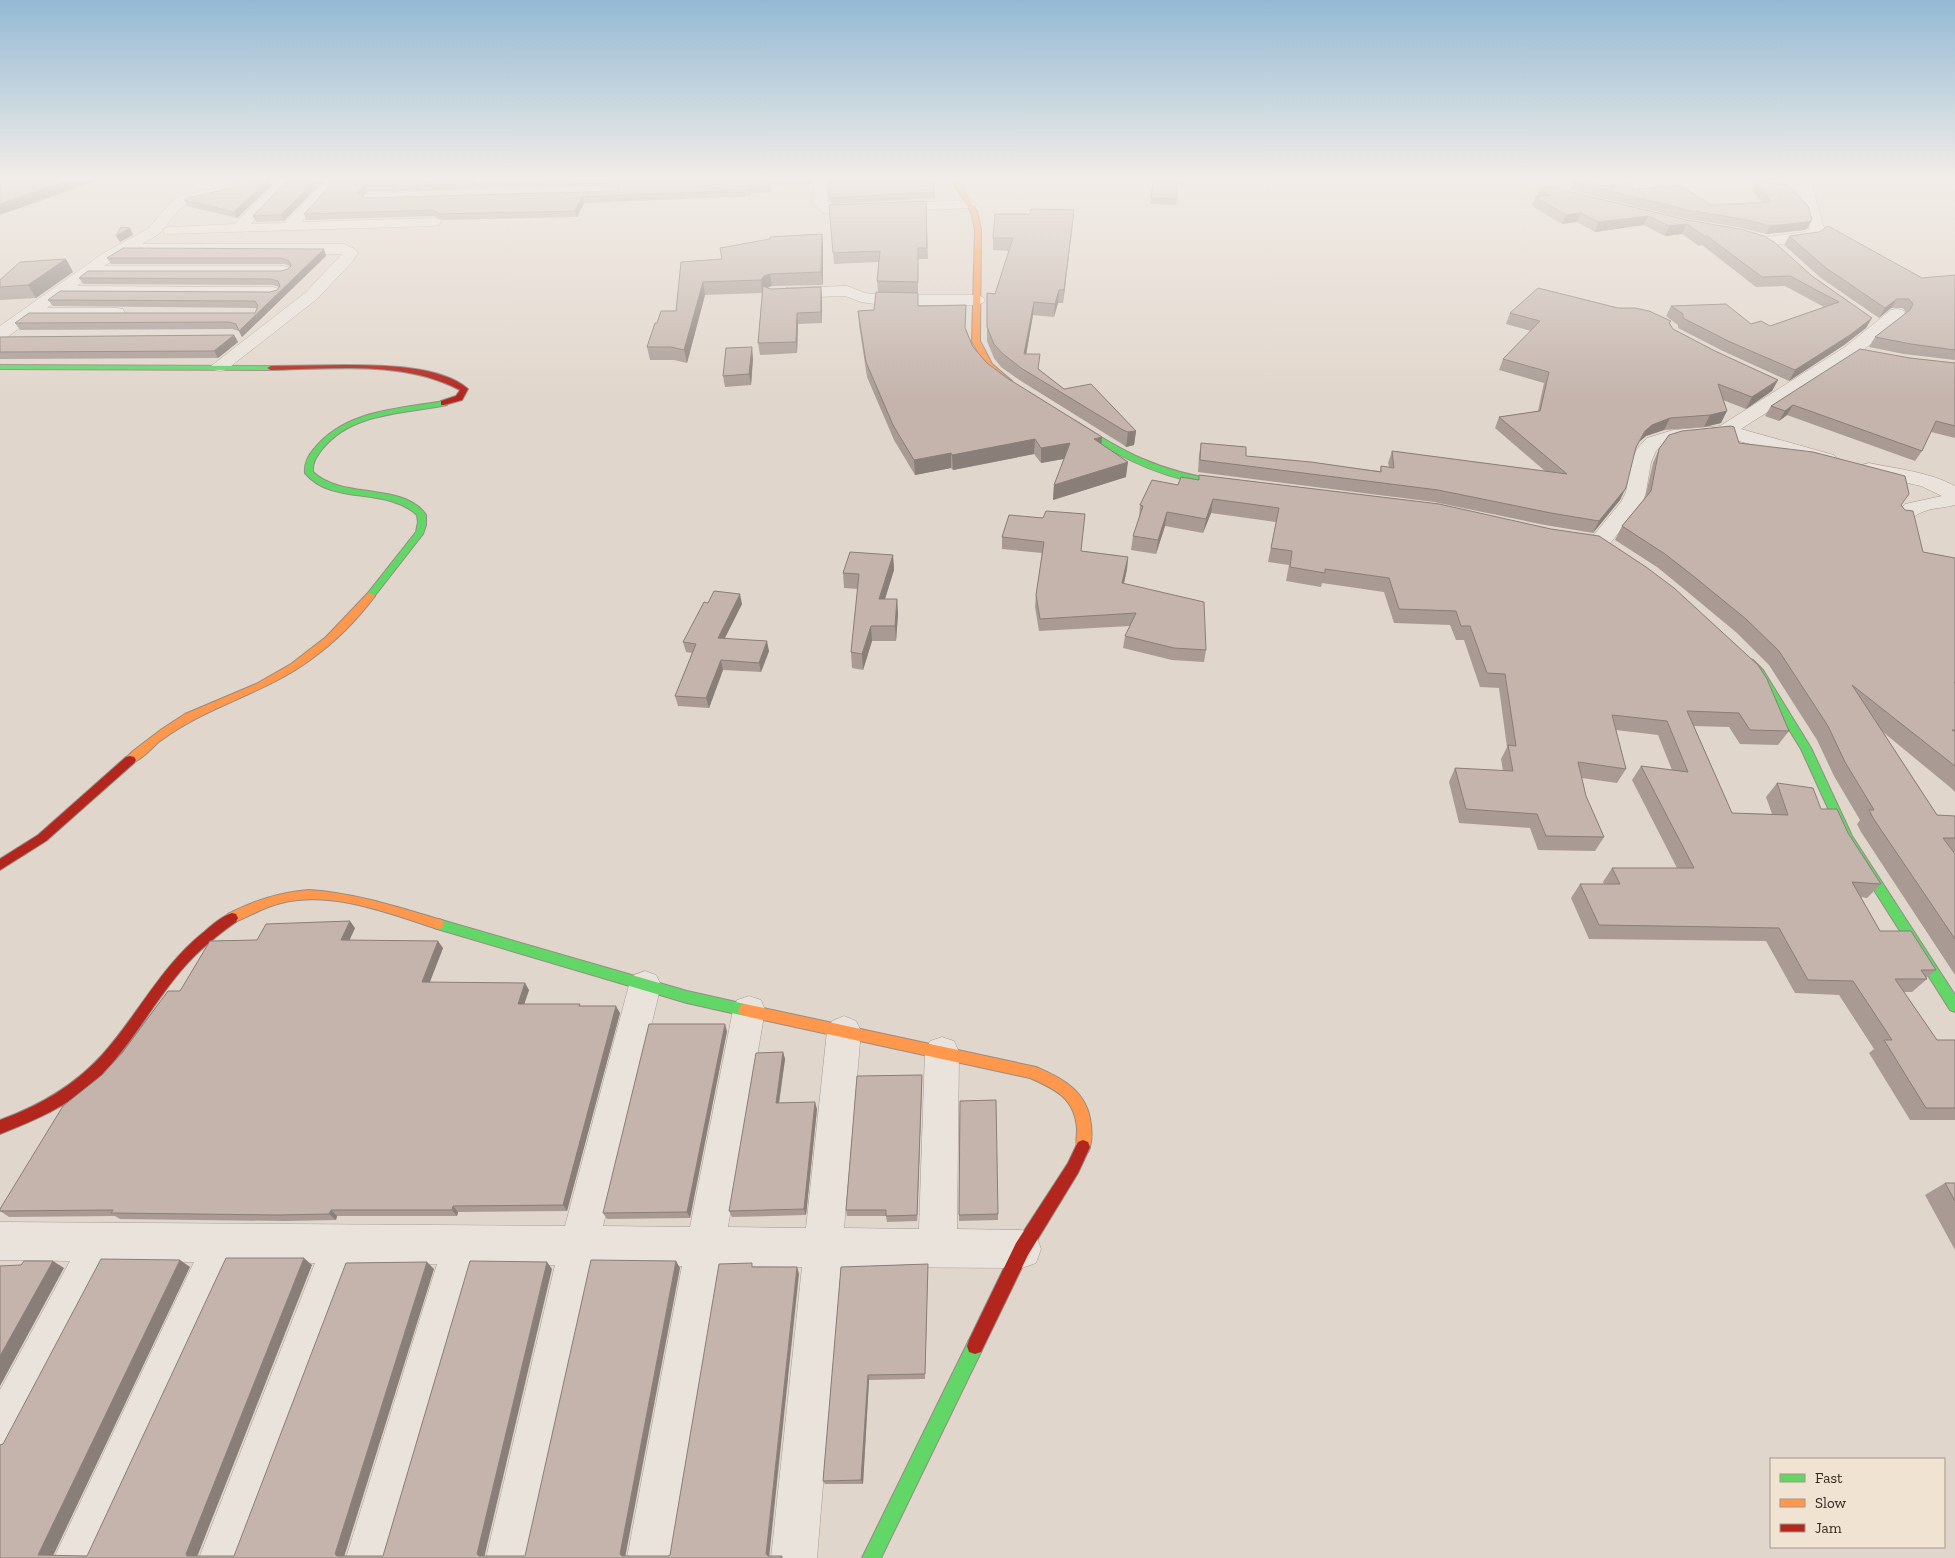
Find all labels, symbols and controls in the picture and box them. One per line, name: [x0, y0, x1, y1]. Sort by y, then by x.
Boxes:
legend: [1770, 1458, 1945, 1548]
text: Fast: [1815, 1469, 1843, 1487]
text: Slow: [1815, 1494, 1847, 1512]
text: Jam: [1815, 1519, 1842, 1537]

